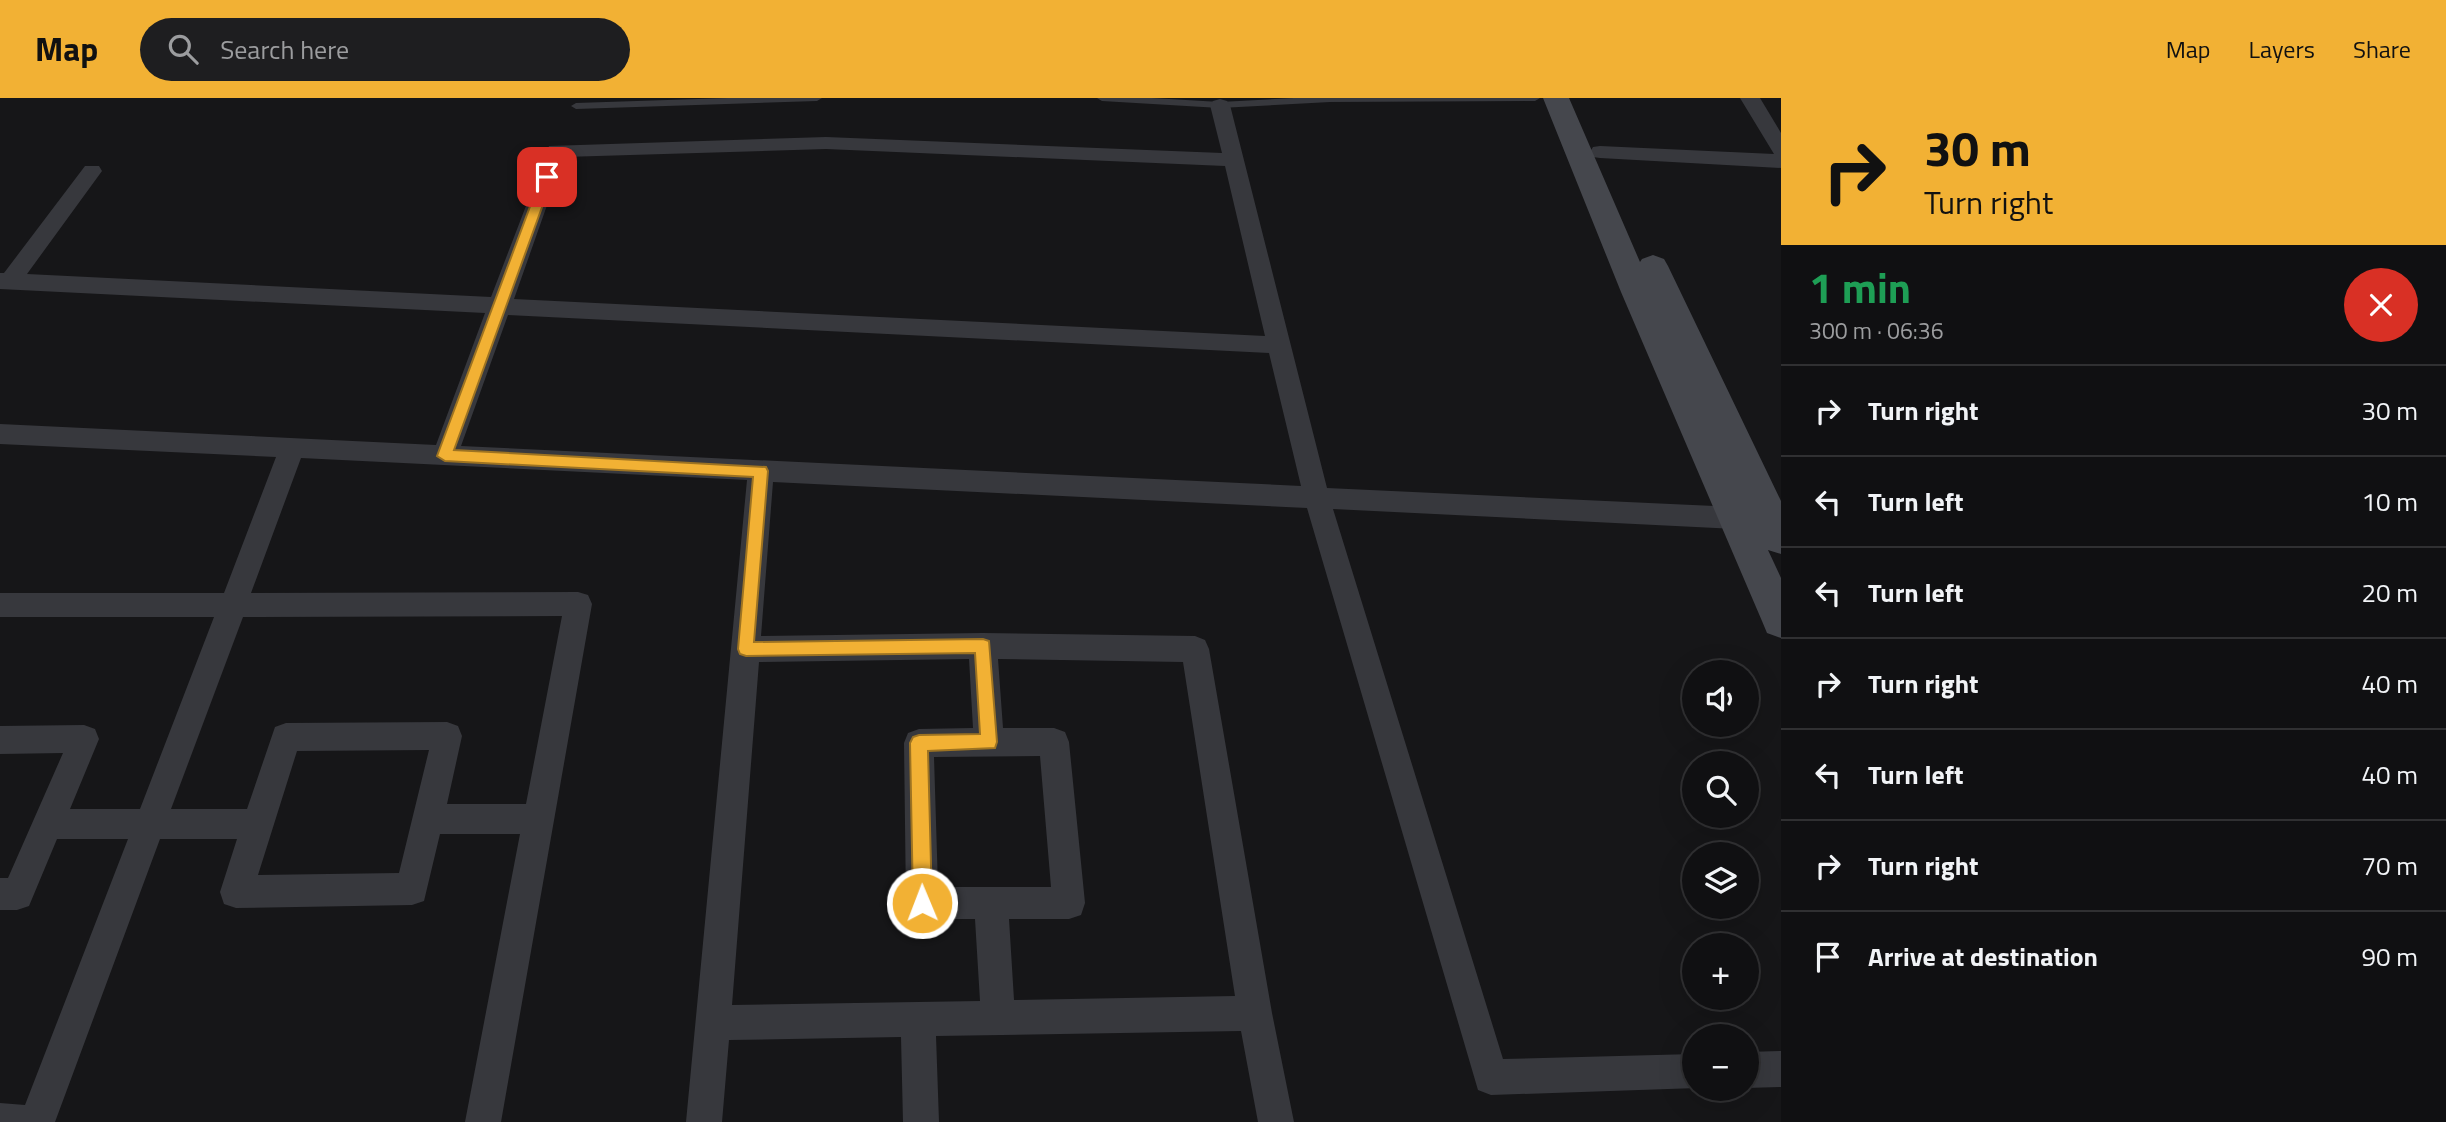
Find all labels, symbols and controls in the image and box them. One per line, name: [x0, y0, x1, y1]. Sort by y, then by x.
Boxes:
search box: [140, 18, 630, 81]
text: Map: [35, 24, 98, 74]
icon: search: [164, 30, 202, 68]
text: Search here: [220, 30, 349, 69]
text: Map: [2166, 31, 2211, 67]
text: Layers: [2249, 31, 2315, 67]
text: Share: [2353, 31, 2411, 67]
text: 30 m: [1924, 110, 2031, 185]
icon: right: [1809, 126, 1900, 217]
pin: [517, 147, 577, 207]
icon: arrive: [528, 158, 566, 196]
text: Turn right: [1924, 178, 2053, 226]
text: 1 min: [1809, 255, 1911, 319]
button: close: [2344, 268, 2418, 342]
text: 300 m · 06:36: [1809, 313, 1944, 348]
text: Turn right: [1868, 391, 1979, 430]
text: 30 m: [2361, 391, 2418, 430]
icon: right: [1809, 392, 1847, 430]
text: Turn left: [1868, 482, 1963, 521]
text: 10 m: [2361, 482, 2418, 521]
icon: left: [1809, 483, 1847, 521]
text: Turn left: [1868, 573, 1963, 612]
text: 20 m: [2361, 573, 2418, 612]
icon: left: [1809, 574, 1847, 612]
map controls: [1682, 660, 1759, 1101]
button: sound: [1682, 660, 1759, 737]
text: Turn right: [1868, 664, 1979, 703]
text: 40 m: [2361, 664, 2418, 703]
icon: right: [1809, 665, 1847, 703]
button: search: [1682, 751, 1759, 828]
text: Turn left: [1868, 755, 1963, 794]
text: 40 m: [2361, 755, 2418, 794]
icon: left: [1809, 756, 1847, 794]
button: layers: [1682, 842, 1759, 919]
text: Turn right: [1868, 846, 1979, 885]
text: 70 m: [2361, 846, 2418, 885]
icon: right: [1809, 847, 1847, 885]
position arrow: [885, 866, 959, 940]
button: +: [1682, 933, 1759, 1010]
text: Arrive at destination: [1868, 937, 2098, 976]
text: 90 m: [2361, 937, 2418, 976]
icon: arrive: [1809, 938, 1847, 976]
button: −: [1682, 1024, 1759, 1101]

